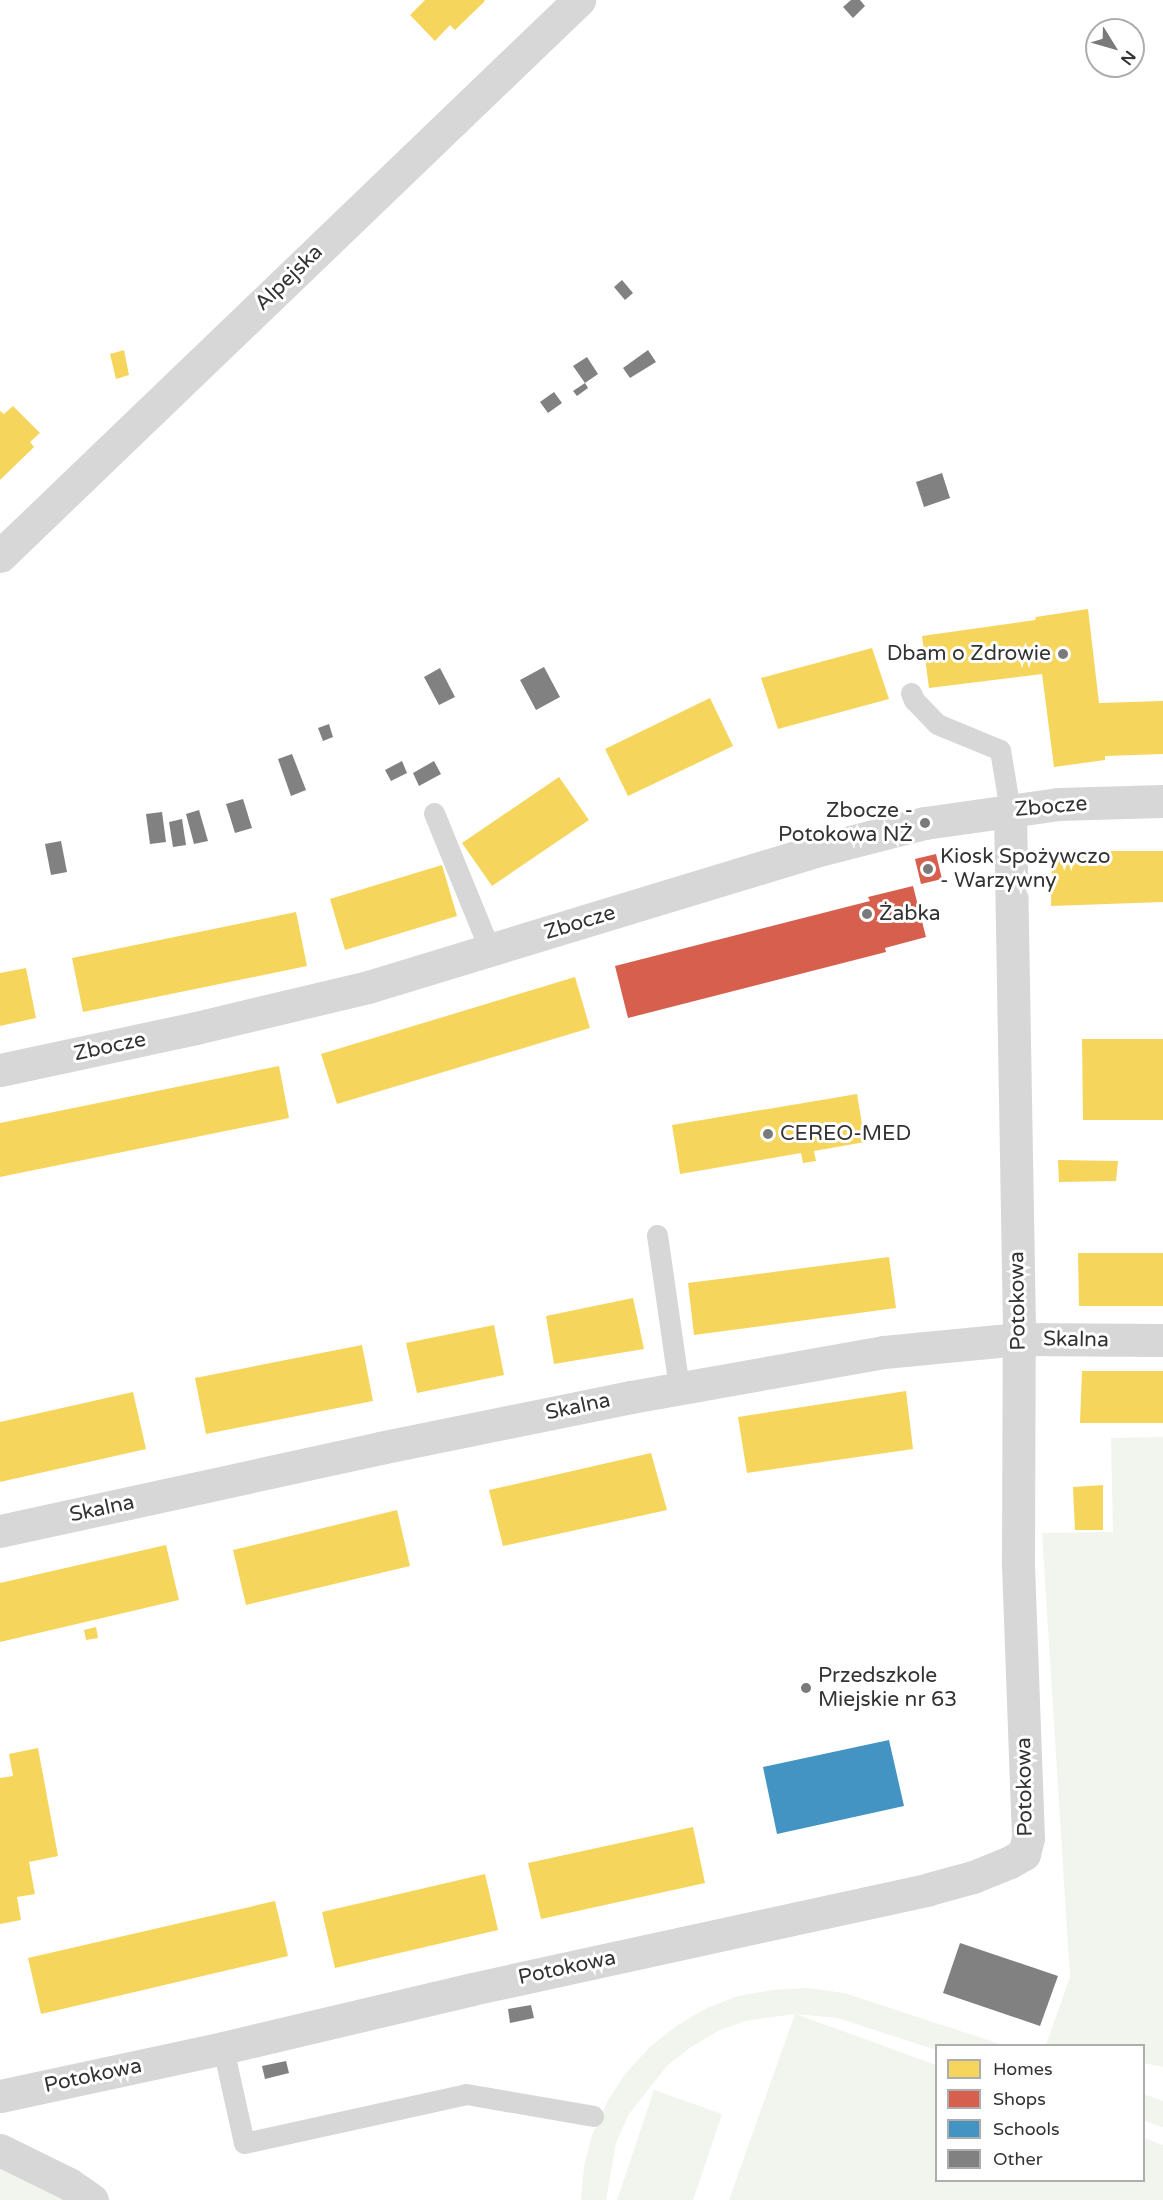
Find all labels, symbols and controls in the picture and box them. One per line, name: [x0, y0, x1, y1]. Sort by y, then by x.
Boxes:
north arrow: [1085, 18, 1145, 78]
text: N: [1116, 46, 1140, 69]
street label: Alpejska: [250, 240, 328, 316]
place label: Dbam o Zdrowie: [887, 641, 1051, 667]
marker: Dbam o Zdrowie: [1056, 647, 1070, 661]
street label: Zbocze: [1014, 791, 1088, 823]
place label: Zbocze - Potokowa NŻ: [778, 798, 913, 848]
marker: Zbocze - Potokowa NŻ: [918, 816, 932, 830]
place label: Kiosk Spożywczo - Warzywny: [940, 844, 1110, 894]
marker: Kiosk Spożywczo - Warzywny: [921, 862, 935, 876]
street label: Zbocze: [541, 900, 619, 946]
place label: Żabka: [879, 901, 940, 927]
marker: Żabka: [860, 907, 874, 921]
street label: Zbocze: [72, 1027, 148, 1067]
place label: CEREO-MED: [780, 1121, 911, 1147]
marker: CEREO-MED: [761, 1127, 775, 1141]
street label: Potokowa: [1005, 1251, 1031, 1351]
street label: Skalna: [1043, 1327, 1109, 1353]
street label: Skalna: [543, 1388, 613, 1426]
street label: Skalna: [67, 1490, 137, 1528]
place label: Przedszkole Miejskie nr 63: [818, 1663, 957, 1713]
marker: Przedszkole Miejskie nr 63: [799, 1681, 813, 1695]
street label: Potokowa: [1012, 1737, 1038, 1837]
street label: Potokowa: [516, 1945, 618, 1991]
legend: [935, 2044, 1145, 2182]
street label: Potokowa: [42, 2053, 144, 2099]
text: Homes: [993, 2058, 1053, 2080]
text: Shops: [993, 2088, 1046, 2110]
text: Schools: [993, 2118, 1060, 2140]
text: Other: [993, 2148, 1043, 2170]

